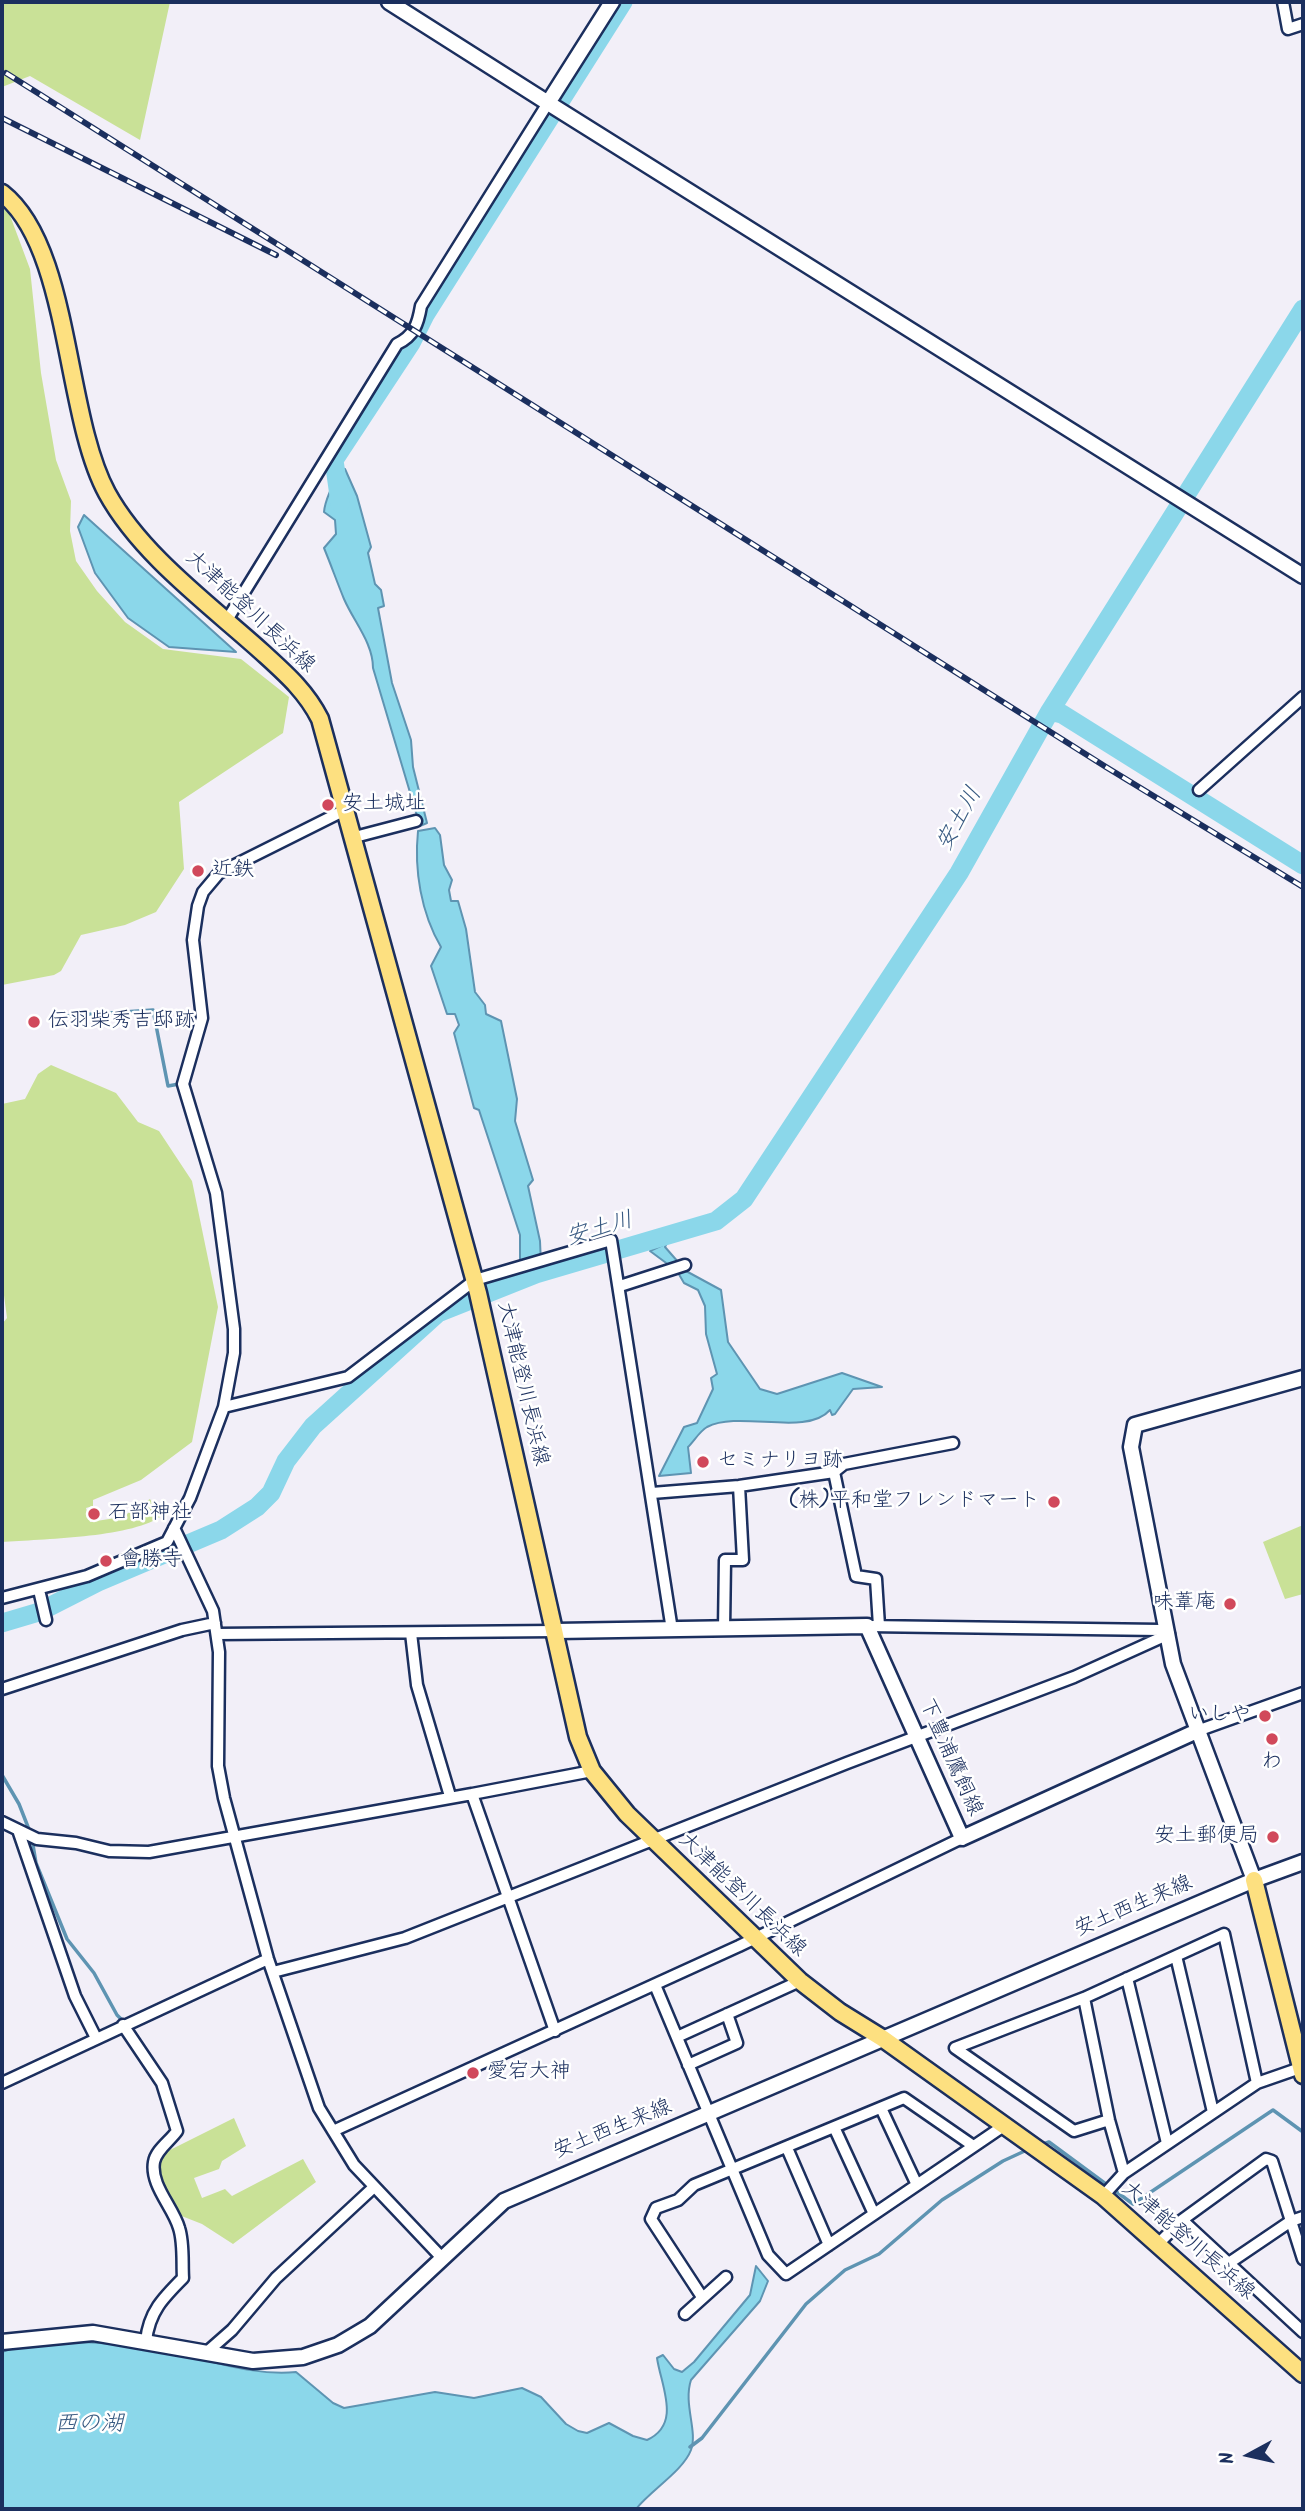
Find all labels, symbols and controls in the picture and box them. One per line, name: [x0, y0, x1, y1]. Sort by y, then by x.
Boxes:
street label: 大津能登川長浜線: [179, 546, 319, 680]
water label: 安土川: [932, 783, 990, 857]
place label: 安土城址: [342, 792, 426, 818]
marker: 安土城址: [320, 797, 336, 813]
place label: 近鉄: [212, 858, 254, 884]
marker: 近鉄: [190, 863, 206, 879]
place label: 伝羽柴秀吉邸跡: [48, 1009, 195, 1035]
marker: 伝羽柴秀吉邸跡: [26, 1014, 42, 1030]
water label: 安土川: [563, 1208, 637, 1254]
street label: 大津能登川長浜線: [490, 1299, 552, 1469]
place label: セミナリヨ跡: [717, 1449, 843, 1475]
marker: セミナリヨ跡: [695, 1454, 711, 1470]
place label: (株)平和堂フレンドマート: [788, 1489, 1040, 1515]
marker: (株)平和堂フレンドマート: [1046, 1494, 1062, 1510]
place label: 石部神社: [108, 1501, 192, 1527]
marker: 石部神社: [86, 1506, 102, 1522]
place label: 會勝寺: [120, 1548, 183, 1574]
marker: 會勝寺: [98, 1553, 114, 1569]
place label: 味葦庵: [1153, 1591, 1216, 1617]
marker: 味葦庵: [1222, 1596, 1238, 1612]
street label: 下豊浦鷹飼線: [912, 1695, 986, 1821]
place label: いしや: [1188, 1703, 1251, 1729]
marker: いしや: [1257, 1708, 1273, 1724]
marker: わ: [1264, 1731, 1280, 1747]
place label: わ: [1262, 1750, 1282, 1776]
place label: 安土郵便局: [1154, 1824, 1259, 1850]
street label: 大津能登川長浜線: [672, 1829, 810, 1963]
marker: 安土郵便局: [1265, 1829, 1281, 1845]
street label: 安土西生来線: [1071, 1872, 1197, 1944]
place label: 愛宕大神: [487, 2060, 571, 2086]
marker: 愛宕大神: [465, 2065, 481, 2081]
street label: 安土西生来線: [550, 2096, 676, 2166]
street label: 大津能登川長浜線: [1115, 2177, 1259, 2307]
water label: 西の湖: [55, 2412, 123, 2440]
north arrow: [1214, 2420, 1284, 2490]
text: N: [1213, 2450, 1244, 2466]

